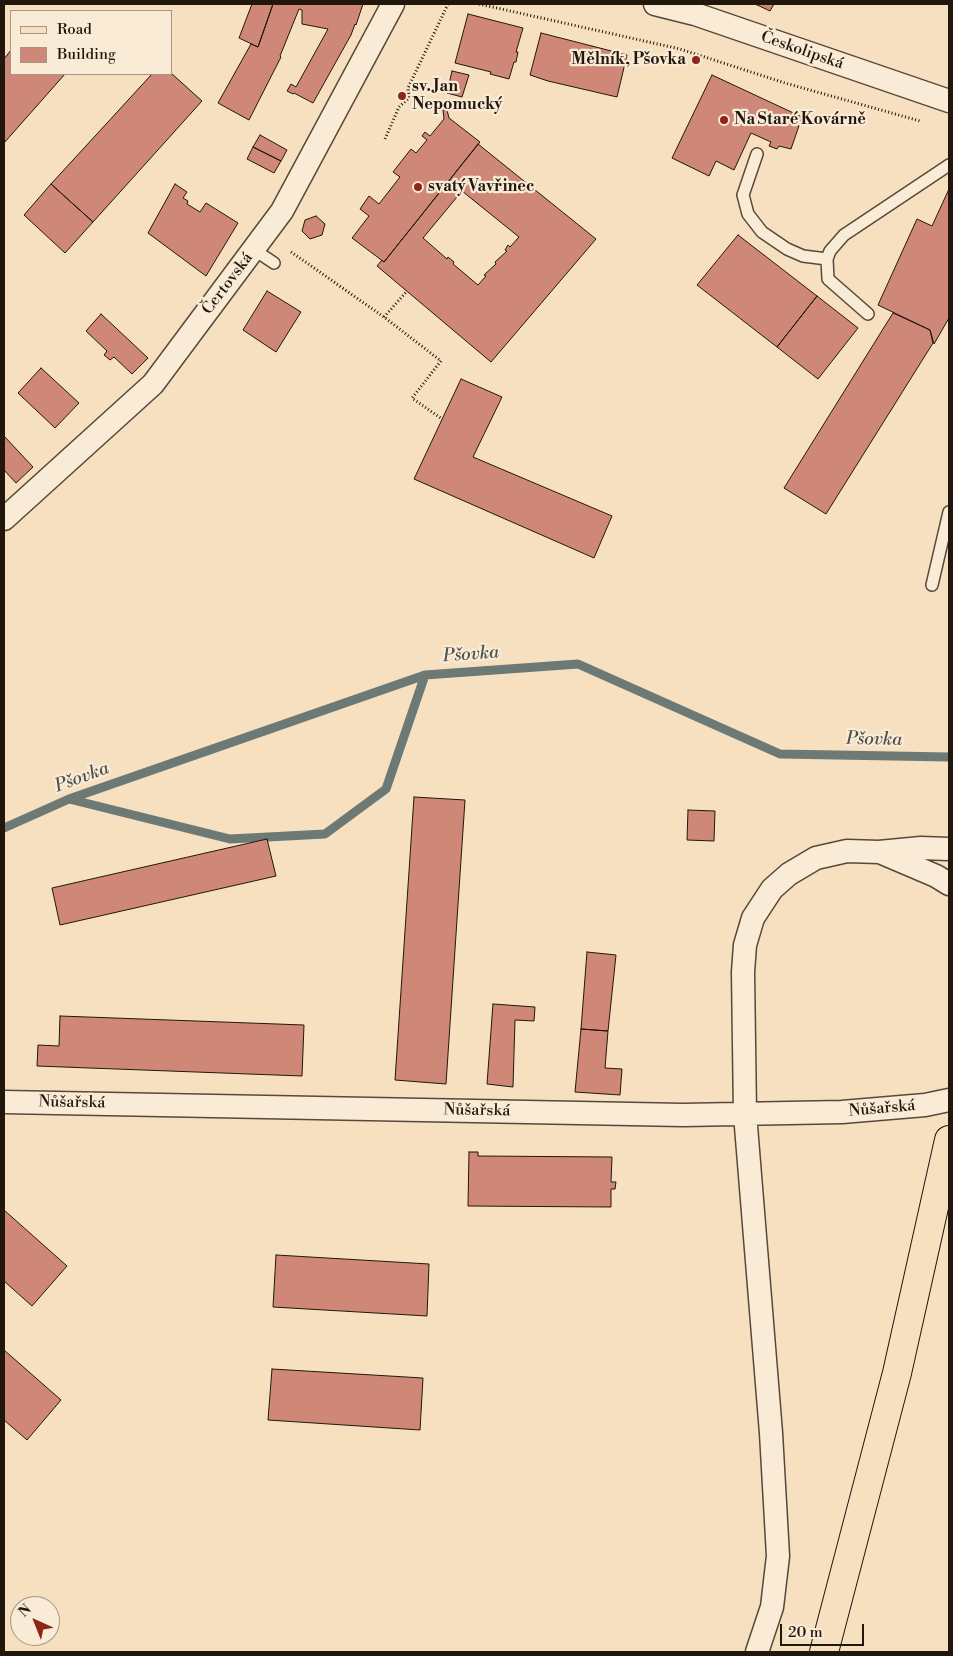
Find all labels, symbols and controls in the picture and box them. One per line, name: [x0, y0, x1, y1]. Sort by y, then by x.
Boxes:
legend: [10, 10, 172, 75]
text: Road: [57, 20, 92, 39]
street label: Českolipská: [758, 28, 846, 74]
text: Building: [57, 45, 116, 64]
place label: Mělník, Pšovka: [571, 50, 686, 70]
marker: Mělník, Pšovka: [690, 54, 702, 66]
place label: sv. Jan Nepomucký: [412, 77, 502, 115]
marker: sv. Jan Nepomucký: [396, 90, 408, 102]
place label: Na Staré Kovárně: [734, 110, 866, 130]
marker: Na Staré Kovárně: [718, 114, 730, 126]
place label: svatý Vavřinec: [428, 177, 534, 197]
marker: svatý Vavřinec: [412, 181, 424, 193]
street label: Čertovská: [199, 249, 257, 319]
water label: Pšovka: [442, 642, 500, 668]
water label: Pšovka: [846, 729, 902, 751]
water label: Pšovka: [52, 758, 112, 798]
street label: Nůšařská: [38, 1093, 106, 1113]
street label: Nůšařská: [848, 1097, 916, 1121]
street label: Nůšařská: [443, 1101, 511, 1121]
north arrow: [10, 1596, 60, 1646]
text: N: [15, 1601, 36, 1621]
scale bar: [783, 1614, 867, 1646]
text: 20 m: [788, 1623, 823, 1642]

